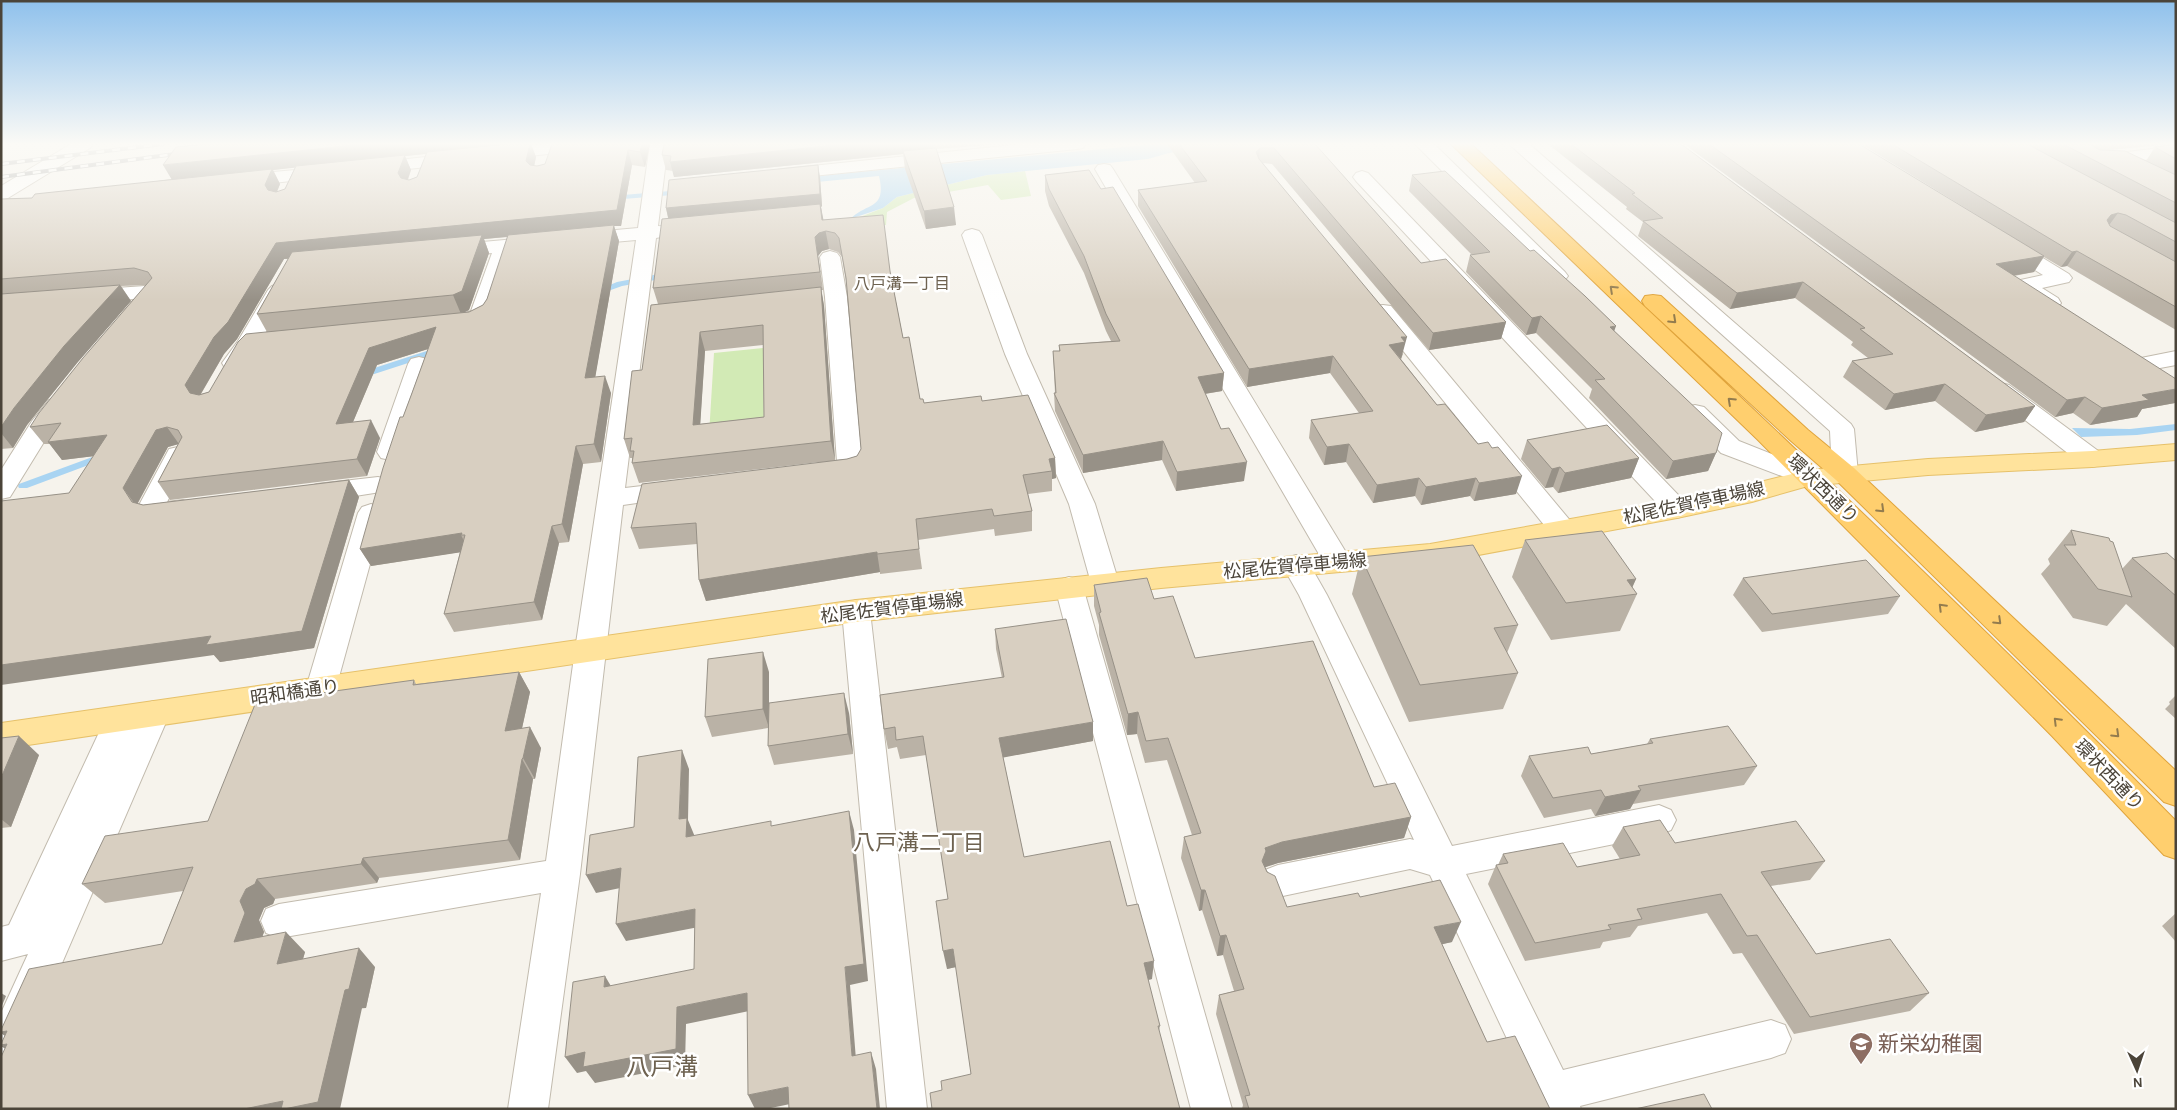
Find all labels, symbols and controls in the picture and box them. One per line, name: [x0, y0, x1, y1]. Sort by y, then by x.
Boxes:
district label: 八戸溝一丁目: [854, 274, 950, 293]
one-way arrow: [1610, 286, 1619, 295]
one-way arrow: [1668, 314, 1677, 323]
one-way arrow: [1728, 398, 1737, 407]
street label: 環状西通り: [1783, 450, 1863, 528]
street label: 松尾佐賀停車場線: [1621, 477, 1767, 529]
one-way arrow: [1876, 503, 1885, 512]
street label: 松尾佐賀停車場線: [1222, 549, 1368, 583]
street label: 松尾佐賀停車場線: [819, 588, 965, 628]
one-way arrow: [1938, 603, 1947, 612]
one-way arrow: [1993, 615, 2002, 624]
street label: 昭和橋通り: [249, 675, 341, 709]
one-way arrow: [2054, 718, 2063, 727]
one-way arrow: [2110, 728, 2119, 737]
street label: 環状西通り: [2070, 735, 2148, 815]
district label: 八戸溝二丁目: [853, 830, 985, 856]
school or university icon: 新栄幼稚園: [1848, 1031, 1874, 1065]
place label: 新栄幼稚園: [1878, 1032, 1983, 1056]
north arrow: [2112, 1045, 2162, 1095]
district label: 八戸溝: [626, 1053, 698, 1081]
text: N: [2132, 1074, 2143, 1091]

